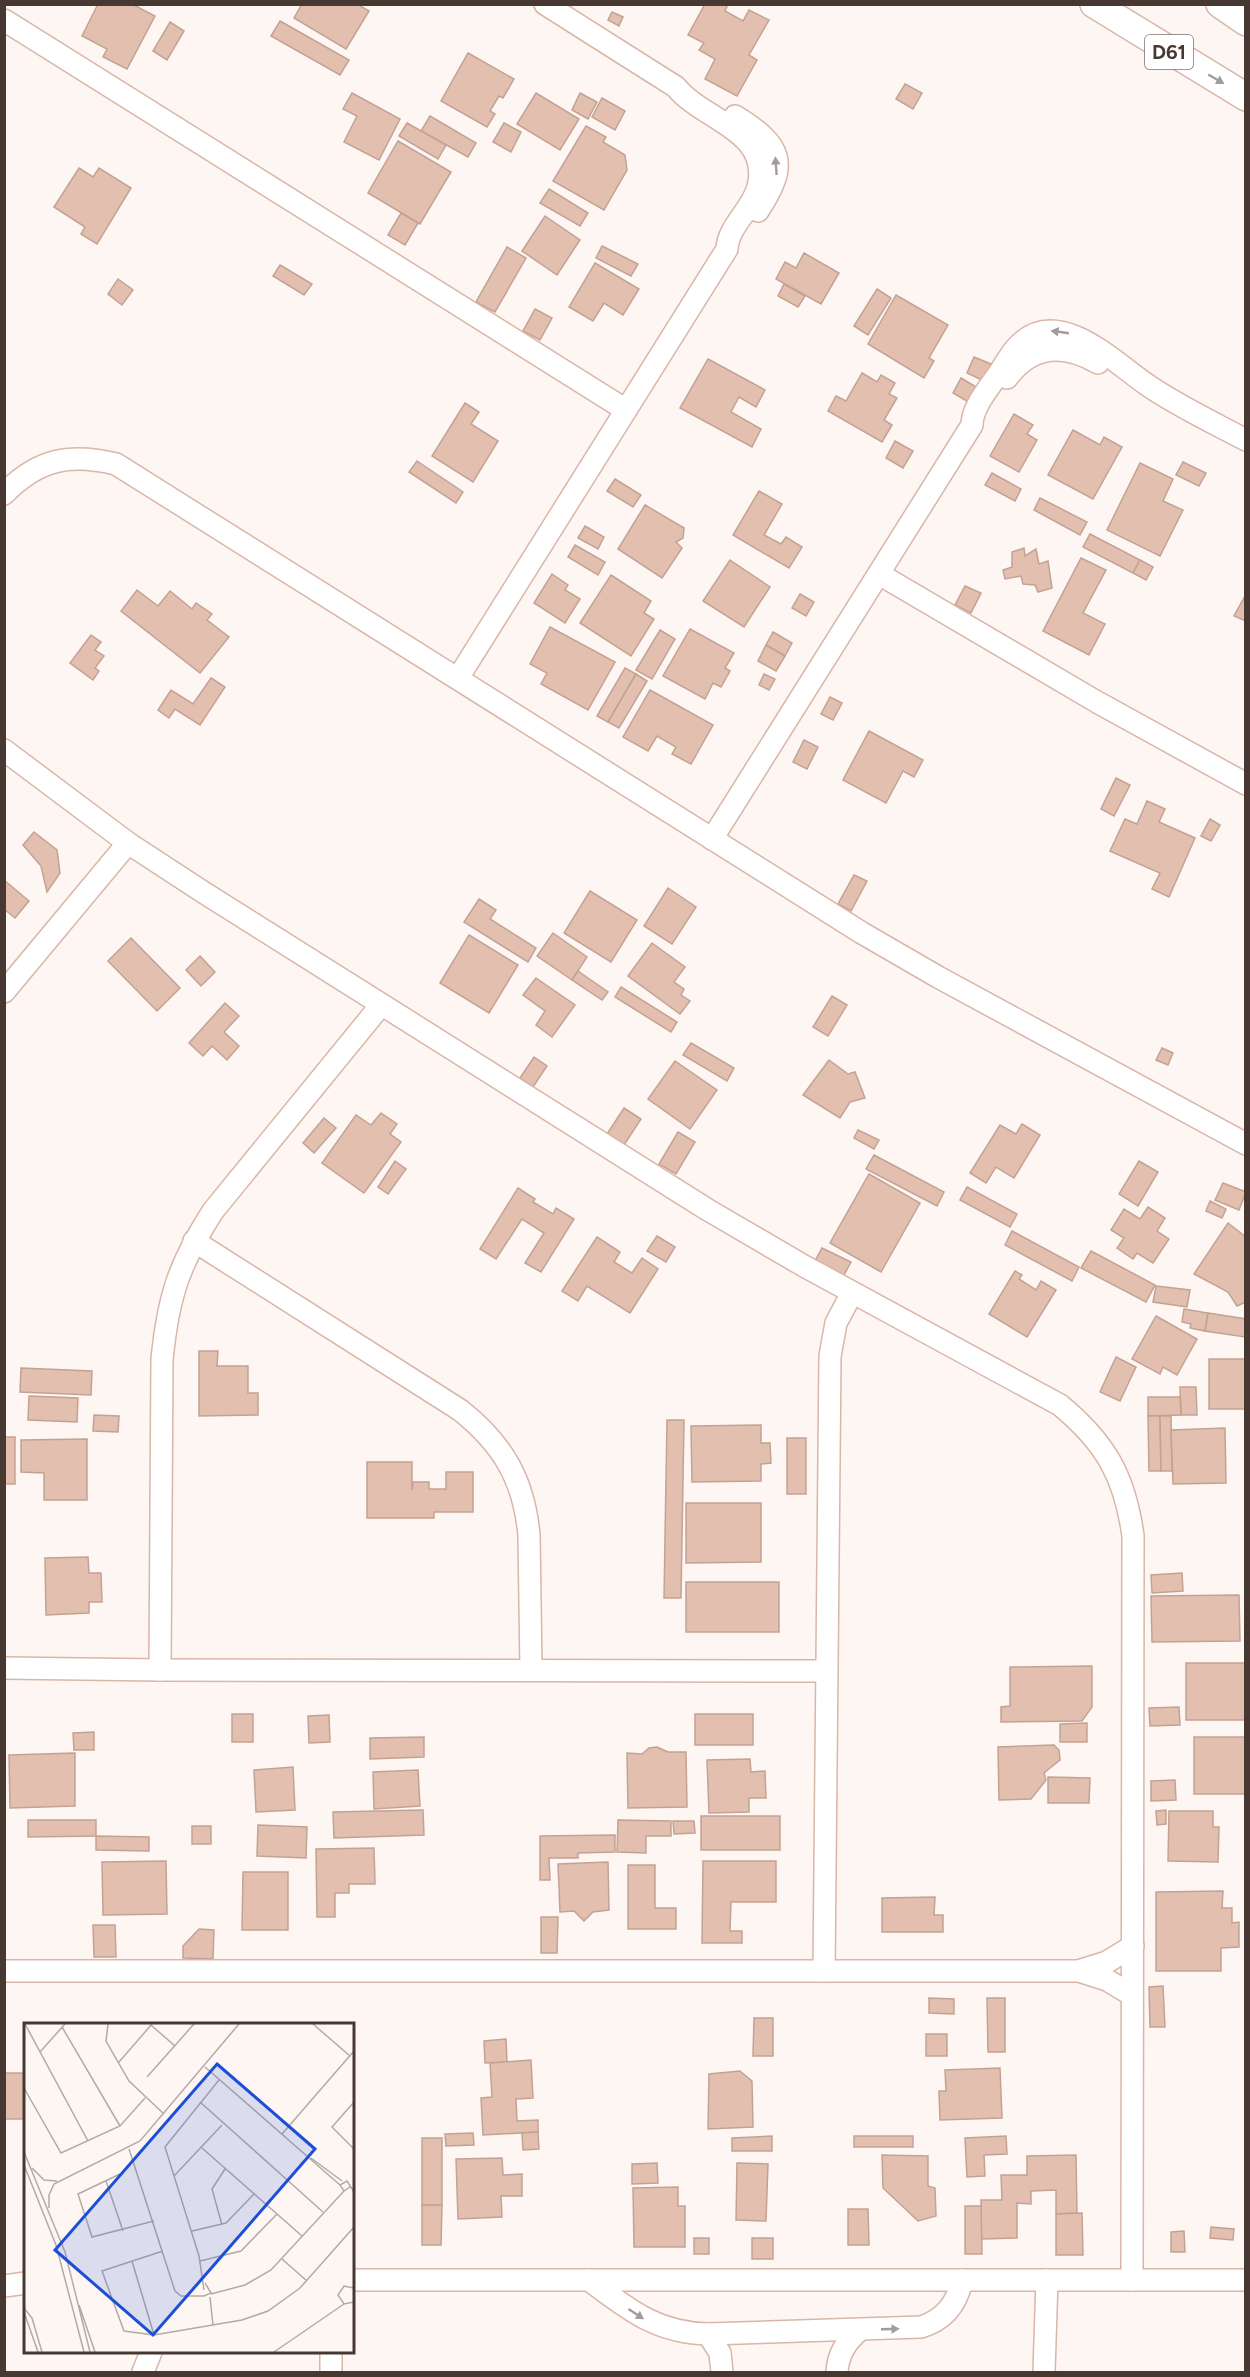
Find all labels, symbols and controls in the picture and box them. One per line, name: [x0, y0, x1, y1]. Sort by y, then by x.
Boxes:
road number: D61: [1145, 35, 1193, 69]
one-way arrow: [1208, 74, 1225, 84]
one-way arrow: [771, 156, 780, 175]
one-way arrow: [1050, 328, 1069, 337]
inset map: [24, 2023, 354, 2353]
one-way arrow: [628, 2309, 645, 2320]
one-way arrow: [881, 2324, 900, 2334]

